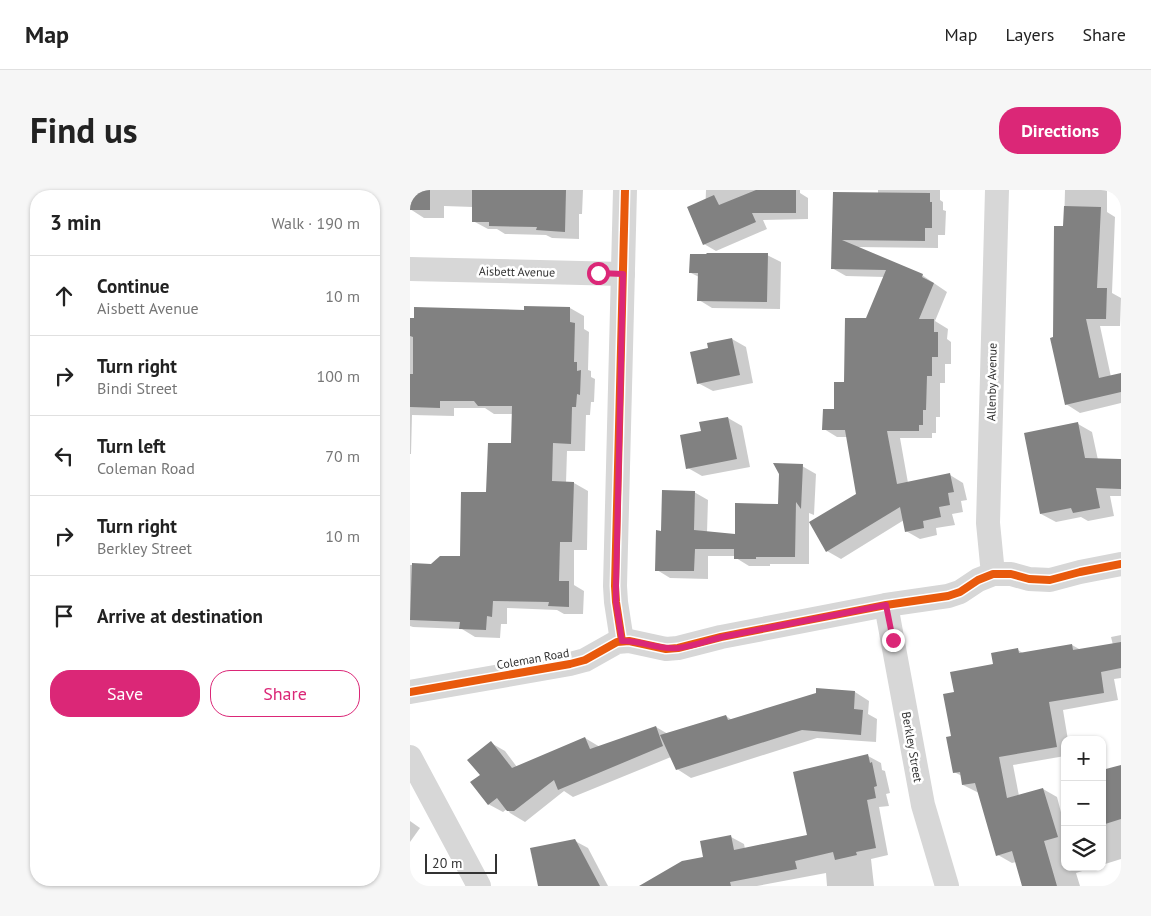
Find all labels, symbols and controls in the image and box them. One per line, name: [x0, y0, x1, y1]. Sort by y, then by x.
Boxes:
text: Map: [25, 19, 69, 50]
text: Map: [945, 23, 977, 46]
text: Layers: [1005, 23, 1054, 46]
text: Share: [1082, 23, 1126, 46]
text: Find us: [30, 107, 138, 153]
button: Directions: [999, 107, 1121, 154]
text: 3 min: [50, 209, 101, 236]
text: Walk · 190 m: [271, 213, 360, 233]
route start: [587, 262, 610, 285]
street label: Aisbett Avenue: [479, 263, 555, 280]
text: Continue: [97, 274, 169, 298]
icon: ahead: [50, 282, 78, 310]
text: 10 m: [325, 286, 360, 306]
text: Aisbett Avenue: [97, 298, 199, 318]
street label: Allenby Avenue: [983, 343, 1000, 421]
text: Turn right: [97, 354, 177, 378]
icon: right: [50, 362, 78, 390]
text: 100 m: [317, 366, 360, 386]
text: Bindi Street: [97, 378, 177, 398]
text: Turn left: [97, 434, 166, 458]
icon: left: [50, 442, 78, 470]
text: 70 m: [325, 446, 360, 466]
text: Coleman Road: [97, 458, 195, 478]
text: Turn right: [97, 514, 177, 538]
icon: right: [50, 522, 78, 550]
text: 10 m: [325, 526, 360, 546]
text: Berkley Street: [97, 538, 192, 558]
icon: arrive: [50, 602, 78, 630]
text: Arrive at destination: [97, 604, 263, 628]
route end: [882, 629, 905, 652]
street label: Coleman Road: [495, 645, 570, 672]
button: Save: [50, 670, 200, 717]
button: Share: [210, 670, 360, 717]
street label: Berkley Street: [899, 711, 926, 783]
map controls: [1061, 736, 1106, 871]
button: +: [1061, 736, 1106, 781]
button: −: [1061, 781, 1106, 826]
button: layers: [1061, 826, 1106, 871]
scale bar: [425, 851, 498, 874]
text: 20 m: [432, 854, 462, 872]

